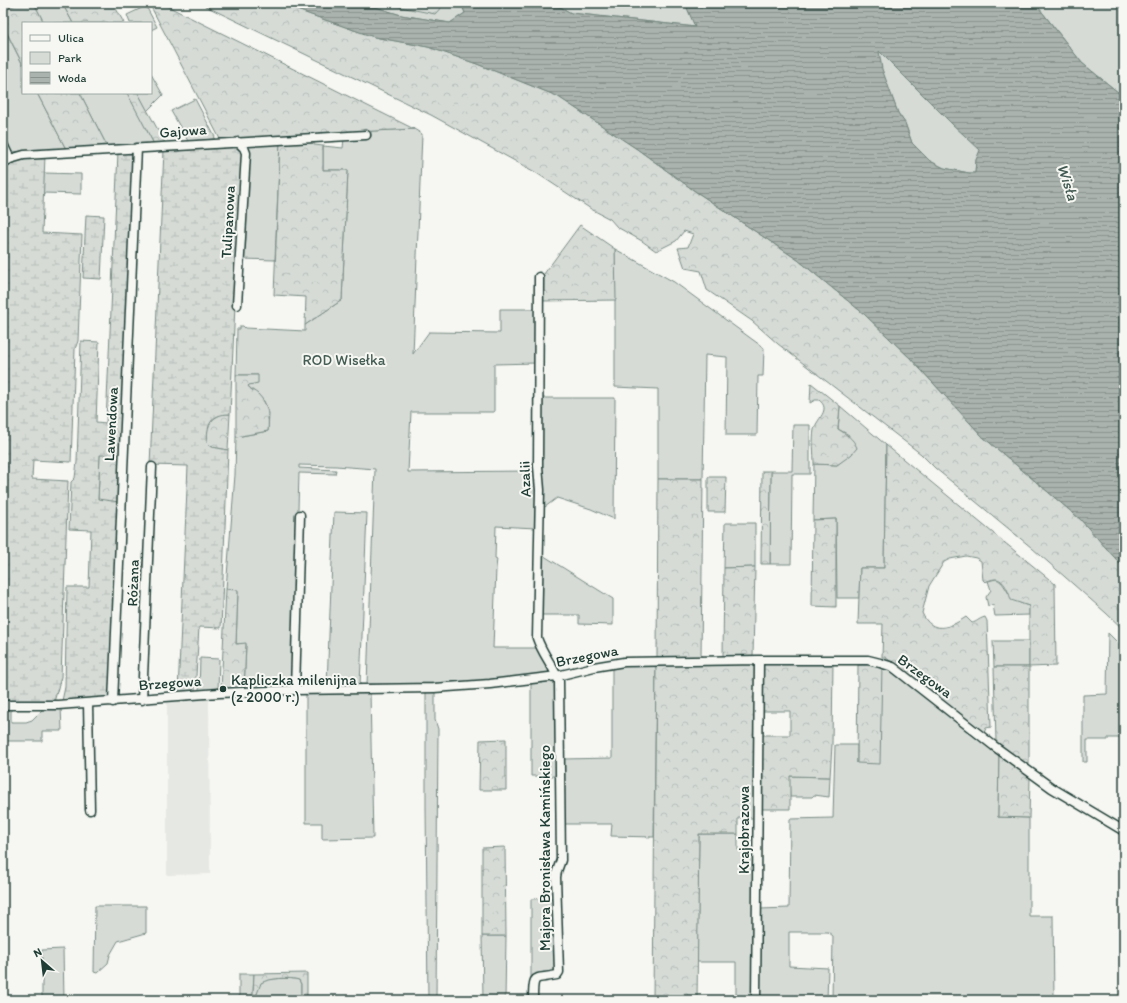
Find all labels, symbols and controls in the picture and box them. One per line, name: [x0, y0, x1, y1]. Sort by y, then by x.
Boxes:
legend: [22, 22, 152, 94]
text: Ulica: [58, 31, 84, 45]
text: Park: [58, 51, 82, 65]
text: Woda: [58, 71, 87, 85]
street label: Gajowa: [159, 120, 208, 142]
water label: Wisła: [1053, 161, 1083, 204]
street label: Tulipanowa: [217, 185, 239, 259]
park label: ROD Wisełka: [303, 351, 386, 369]
street label: Lawendowa: [100, 386, 122, 462]
street label: Azalii: [515, 461, 535, 497]
street label: Różana: [123, 559, 143, 607]
street label: Brzegowa: [554, 641, 620, 671]
street label: Brzegowa: [894, 650, 956, 702]
place label: Kapliczka milenijna (z 2000 r.): [231, 671, 357, 706]
street label: Brzegowa: [138, 672, 202, 694]
marker: Kapliczka milenijna (z 2000 r.): [218, 684, 228, 694]
street label: Majora Bronisława Kamińskiego: [536, 745, 554, 951]
street label: Krajobrazowa: [735, 785, 753, 874]
north arrow: [22, 941, 62, 981]
text: N: [31, 945, 44, 960]

